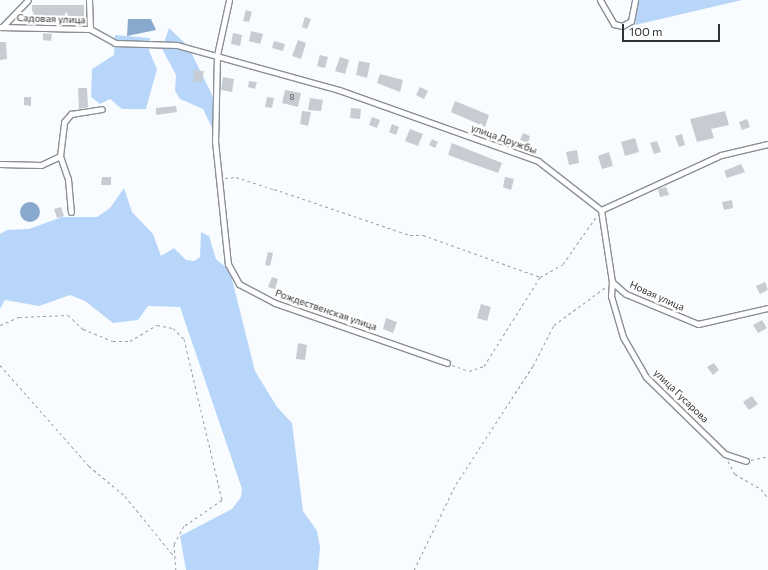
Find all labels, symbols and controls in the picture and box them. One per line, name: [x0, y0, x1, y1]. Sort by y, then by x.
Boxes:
street label: Садовая улица: [16, 12, 86, 26]
scale bar: [624, 16, 722, 42]
text: 100 m: [629, 24, 663, 38]
house number: 8: [290, 93, 294, 103]
street label: улица Дружбы: [469, 122, 539, 156]
street label: Новая улица: [628, 279, 686, 313]
street label: Рождественская улица: [274, 287, 378, 333]
street label: улица Гусарова: [651, 367, 711, 425]

